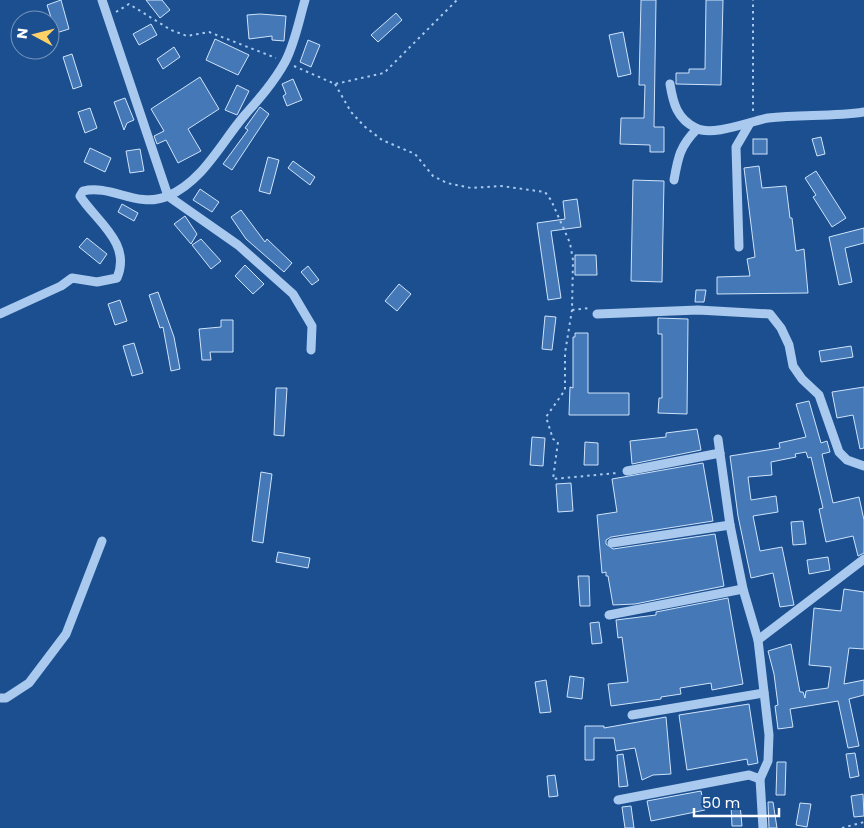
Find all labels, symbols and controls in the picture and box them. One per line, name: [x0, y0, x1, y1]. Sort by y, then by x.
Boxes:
north arrow: [10, 10, 60, 60]
text: N: [12, 27, 33, 40]
scale bar: [694, 786, 779, 818]
text: 50 m: [702, 792, 740, 813]

